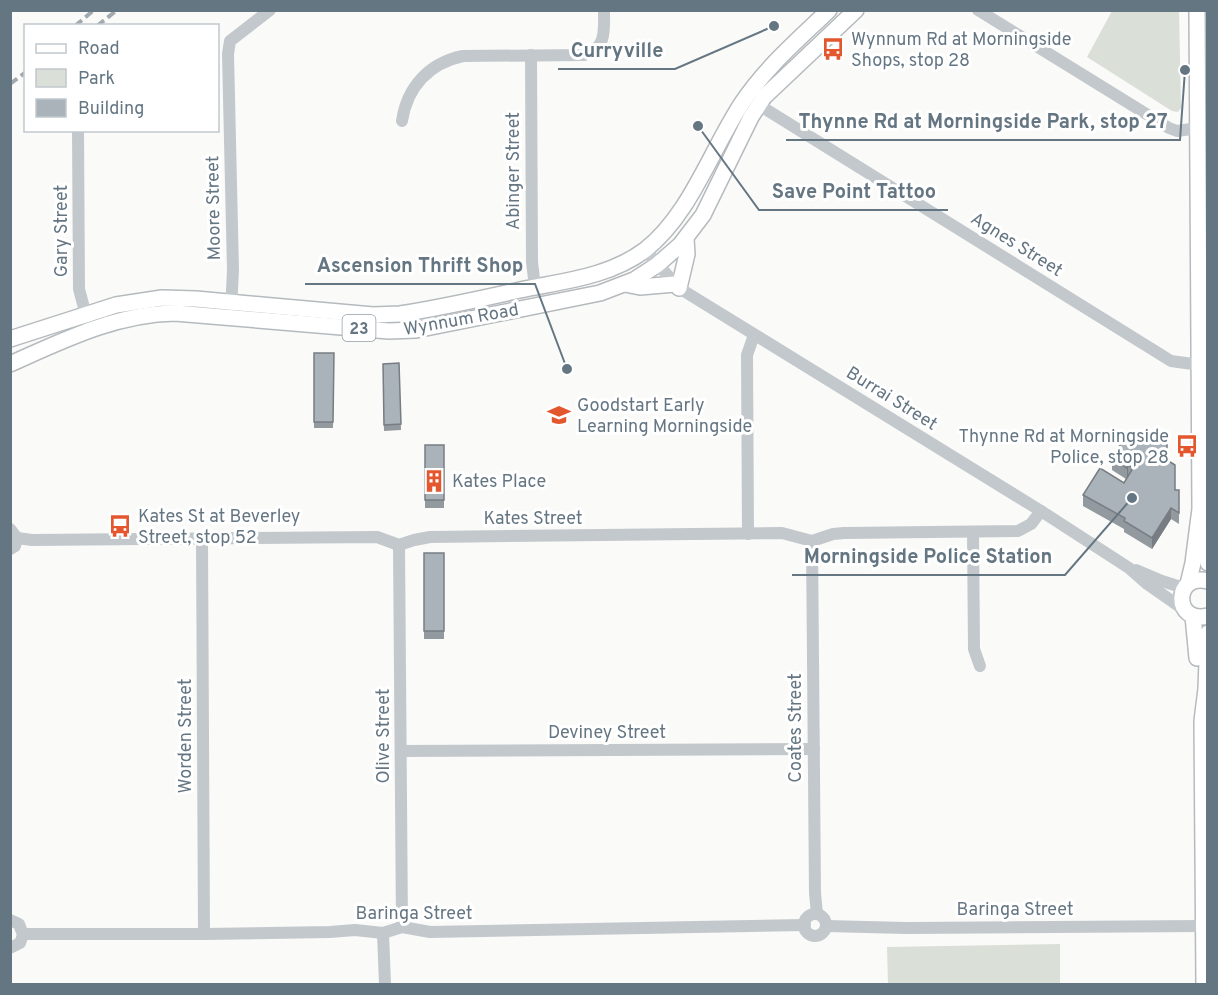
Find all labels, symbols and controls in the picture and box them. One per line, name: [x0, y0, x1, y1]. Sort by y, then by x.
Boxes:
legend: [24, 24, 219, 132]
place label: Wynnum Rd at Morningside Shops, stop 28: [851, 29, 1071, 73]
callout: Curryville: [558, 31, 675, 69]
bus stop icon: Wynnum Rd at Morningside Shops, stop 28: [820, 36, 846, 62]
text: Road: [78, 38, 120, 61]
text: Curryville: [571, 39, 663, 65]
text: Park: [78, 68, 115, 91]
text: Building: [78, 98, 144, 121]
callout: Thynne Rd at Morningside Park, stop 27: [786, 102, 1180, 140]
text: Thynne Rd at Morningside Park, stop 27: [798, 110, 1168, 136]
street label: Abinger Street: [503, 112, 526, 230]
street label: Moore Street: [202, 155, 227, 261]
callout: Save Point Tattoo: [759, 172, 948, 210]
text: Save Point Tattoo: [772, 180, 936, 206]
street label: Gary Street: [51, 185, 74, 277]
street label: Agnes Street: [966, 208, 1067, 283]
callout: Ascension Thrift Shop: [305, 246, 535, 284]
text: Ascension Thrift Shop: [317, 254, 523, 280]
street label: Wynnum Road: [402, 299, 521, 342]
road number: 23: [342, 315, 376, 341]
street label: Burrai Street: [841, 362, 941, 436]
place label: Goodstart Early Learning Morningside: [577, 395, 752, 439]
school or university icon: Goodstart Early Learning Morningside: [546, 402, 572, 428]
place label: Thynne Rd at Morningside Police, stop 28: [958, 426, 1169, 470]
bus stop icon: Thynne Rd at Morningside Police, stop 28: [1174, 433, 1200, 459]
building icon: Kates Place: [421, 468, 447, 494]
place label: Kates Place: [452, 471, 546, 494]
place label: Kates St at Beverley Street, stop 52: [138, 506, 300, 550]
street label: Kates Street: [483, 508, 583, 531]
bus stop icon: Kates St at Beverley Street, stop 52: [107, 513, 133, 539]
callout: Morningside Police Station: [792, 537, 1065, 575]
text: Morningside Police Station: [804, 545, 1052, 571]
street label: Coates Street: [785, 673, 808, 783]
street label: Worden Street: [175, 678, 198, 794]
street label: Olive Street: [373, 688, 396, 784]
street label: Deviney Street: [548, 722, 666, 745]
street label: Baringa Street: [956, 899, 1074, 922]
street label: Baringa Street: [355, 903, 473, 926]

